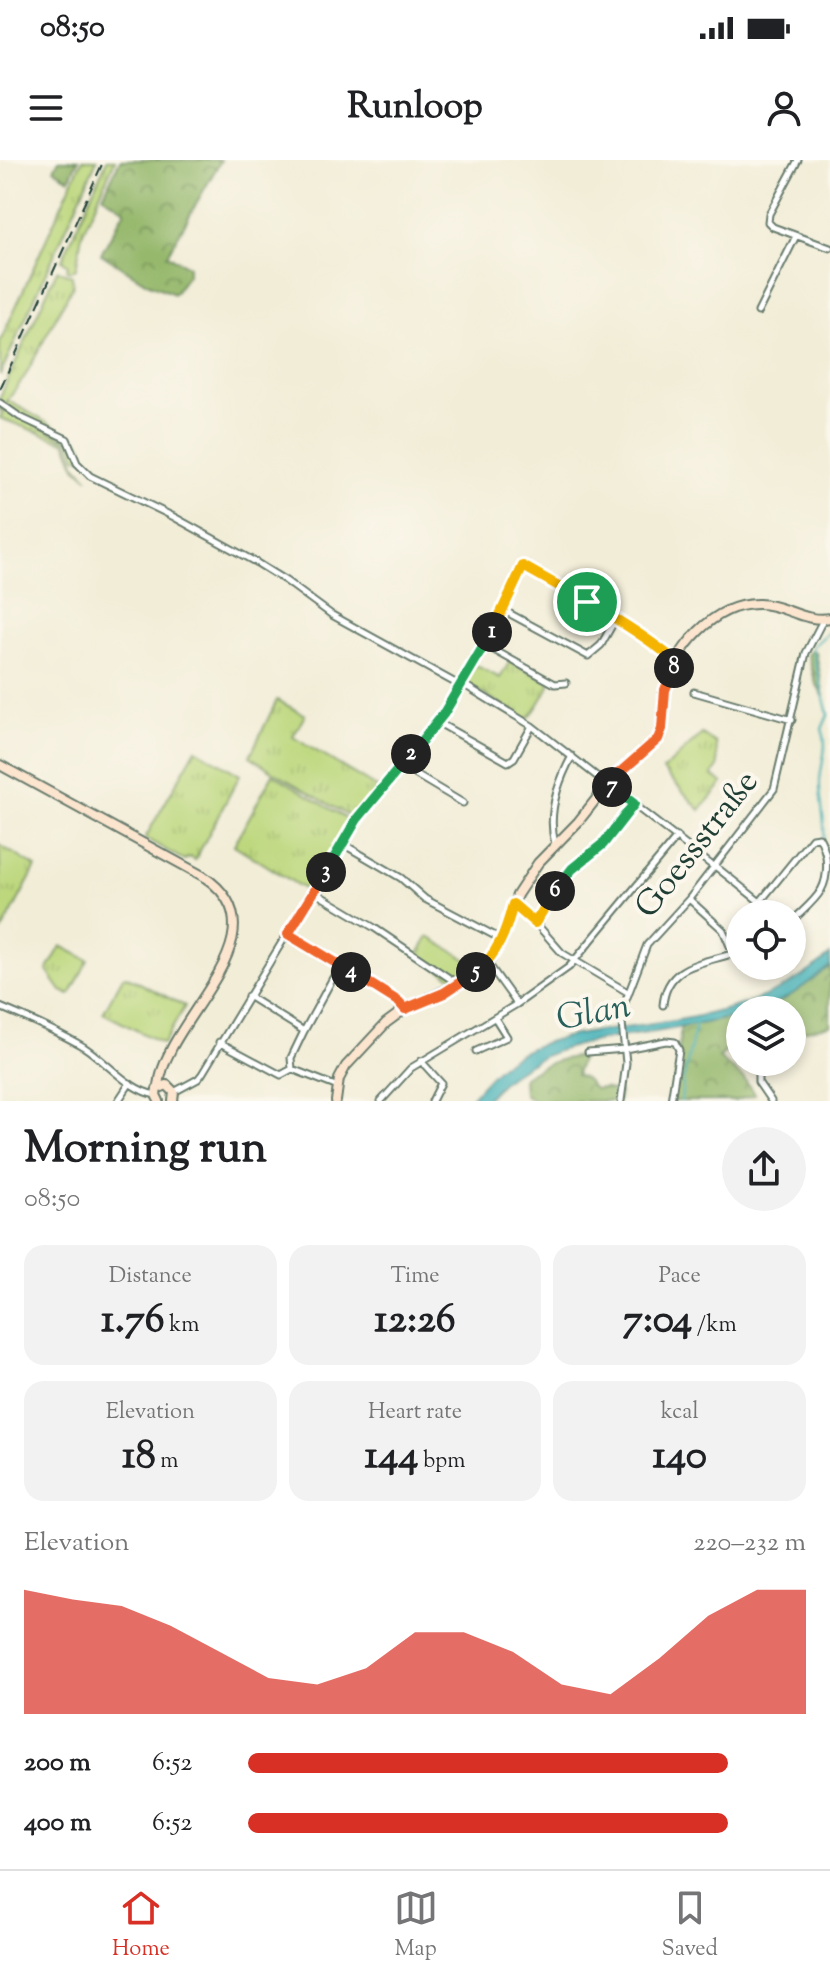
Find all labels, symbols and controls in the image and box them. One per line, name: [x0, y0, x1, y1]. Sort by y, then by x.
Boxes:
text: 08:50: [40, 7, 105, 50]
text: Runloop: [347, 82, 483, 134]
icon: menu: [24, 86, 68, 130]
icon: person: [762, 86, 806, 130]
pin: [553, 568, 621, 636]
icon: arrive: [565, 580, 609, 624]
pin: 1: [472, 612, 512, 652]
text: 1: [488, 616, 496, 648]
pin: 8: [654, 648, 694, 688]
text: 8: [668, 652, 680, 684]
pin: 2: [391, 734, 431, 774]
text: 2: [406, 738, 416, 770]
street label: Goessstraße: [624, 761, 771, 930]
pin: 7: [592, 767, 632, 807]
text: 7: [606, 771, 618, 803]
pin: 3: [306, 852, 346, 892]
text: 3: [322, 856, 330, 888]
pin: 6: [535, 871, 575, 911]
text: 6: [550, 875, 560, 907]
map controls: [726, 900, 806, 1076]
button: locate: [726, 900, 806, 980]
pin: 4: [331, 952, 371, 992]
pin: 5: [456, 952, 496, 992]
text: 4: [345, 956, 357, 988]
text: 5: [472, 956, 480, 988]
water label: Glan: [552, 981, 635, 1047]
button: layers: [726, 996, 806, 1076]
text: Morning run: [24, 1119, 267, 1182]
button: share: [722, 1127, 806, 1211]
text: 08:50: [24, 1181, 80, 1218]
text: Distance: [109, 1261, 192, 1293]
text: Time: [391, 1261, 439, 1293]
text: Pace: [659, 1261, 701, 1293]
text: 1.76: [101, 1293, 165, 1350]
text: 12:26: [374, 1293, 456, 1350]
text: 7:04: [623, 1293, 692, 1350]
text: km: [165, 1310, 200, 1342]
text: /km: [692, 1310, 737, 1342]
text: Elevation: [106, 1397, 195, 1429]
text: Heart rate: [368, 1397, 462, 1429]
text: kcal: [661, 1397, 699, 1429]
text: 18: [122, 1429, 156, 1486]
text: 144: [365, 1429, 419, 1486]
text: 140: [652, 1429, 707, 1486]
text: m: [156, 1446, 179, 1478]
text: bpm: [419, 1446, 465, 1478]
text: Elevation: [24, 1525, 129, 1562]
text: 220–232 m: [693, 1525, 806, 1562]
text: 200 m: [24, 1745, 91, 1782]
text: 6:52: [152, 1745, 192, 1782]
text: 400 m: [24, 1805, 91, 1842]
text: 6:52: [152, 1805, 192, 1842]
tab: Home: [112, 1886, 170, 1966]
tab: Map: [394, 1886, 438, 1966]
tab: Saved: [662, 1886, 718, 1966]

